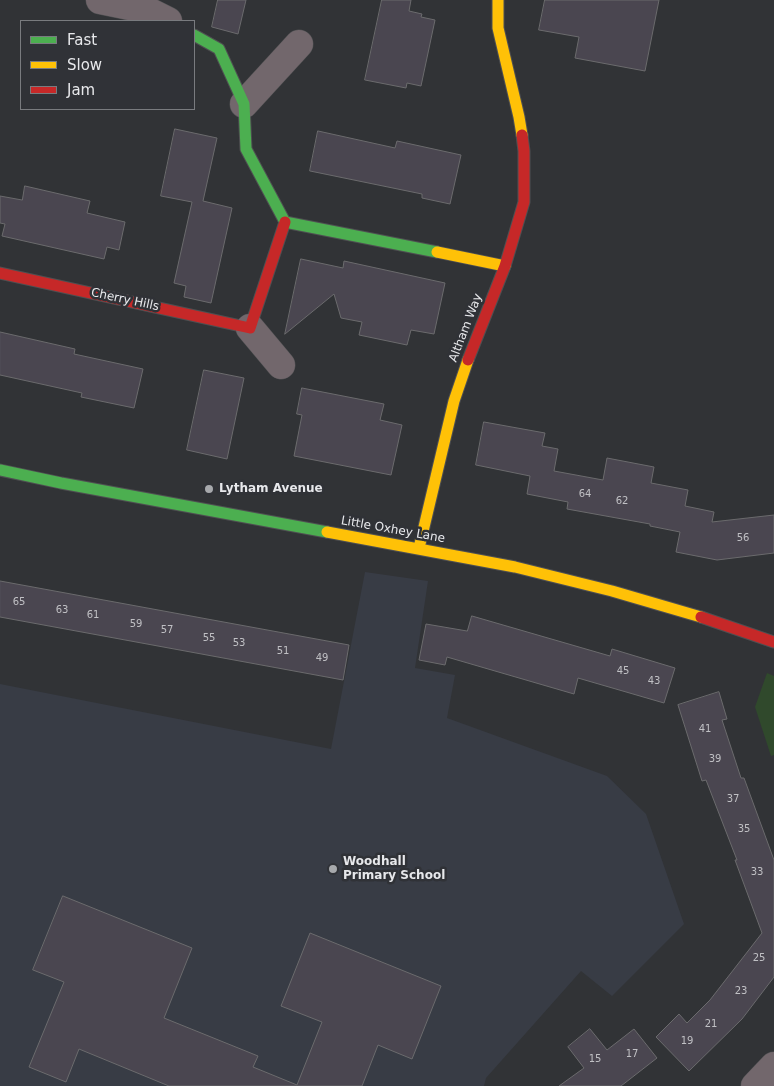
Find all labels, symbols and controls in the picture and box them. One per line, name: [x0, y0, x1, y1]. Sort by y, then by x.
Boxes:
legend: [20, 20, 195, 110]
text: Fast: [67, 31, 97, 49]
text: Slow: [67, 56, 102, 74]
text: Jam: [67, 81, 95, 99]
street label: Cherry Hills: [90, 286, 160, 314]
street label: Altham Way: [446, 292, 486, 364]
place label: Lytham Avenue: [219, 482, 323, 496]
marker: Lytham Avenue: [203, 483, 215, 495]
house number: 64: [579, 488, 591, 500]
house number: 62: [616, 495, 628, 507]
street label: Little Oxhey Lane: [340, 514, 446, 546]
house number: 56: [737, 532, 749, 544]
house number: 65: [13, 596, 25, 608]
house number: 63: [56, 604, 68, 616]
house number: 61: [87, 609, 99, 621]
house number: 59: [130, 618, 142, 630]
house number: 57: [161, 624, 173, 636]
house number: 55: [203, 632, 215, 644]
house number: 53: [233, 637, 245, 649]
house number: 51: [277, 645, 289, 657]
house number: 49: [316, 652, 328, 664]
house number: 45: [617, 665, 629, 677]
house number: 43: [648, 675, 660, 687]
house number: 41: [699, 723, 711, 735]
house number: 39: [709, 753, 721, 765]
house number: 37: [727, 793, 739, 805]
house number: 35: [738, 823, 750, 835]
place label: Woodhall Primary School: [343, 855, 445, 883]
marker: Woodhall Primary School: [327, 863, 339, 875]
house number: 33: [751, 866, 763, 878]
house number: 25: [753, 952, 765, 964]
house number: 23: [735, 985, 747, 997]
house number: 21: [705, 1018, 717, 1030]
house number: 19: [681, 1035, 693, 1047]
house number: 17: [626, 1048, 638, 1060]
house number: 15: [589, 1053, 601, 1065]

